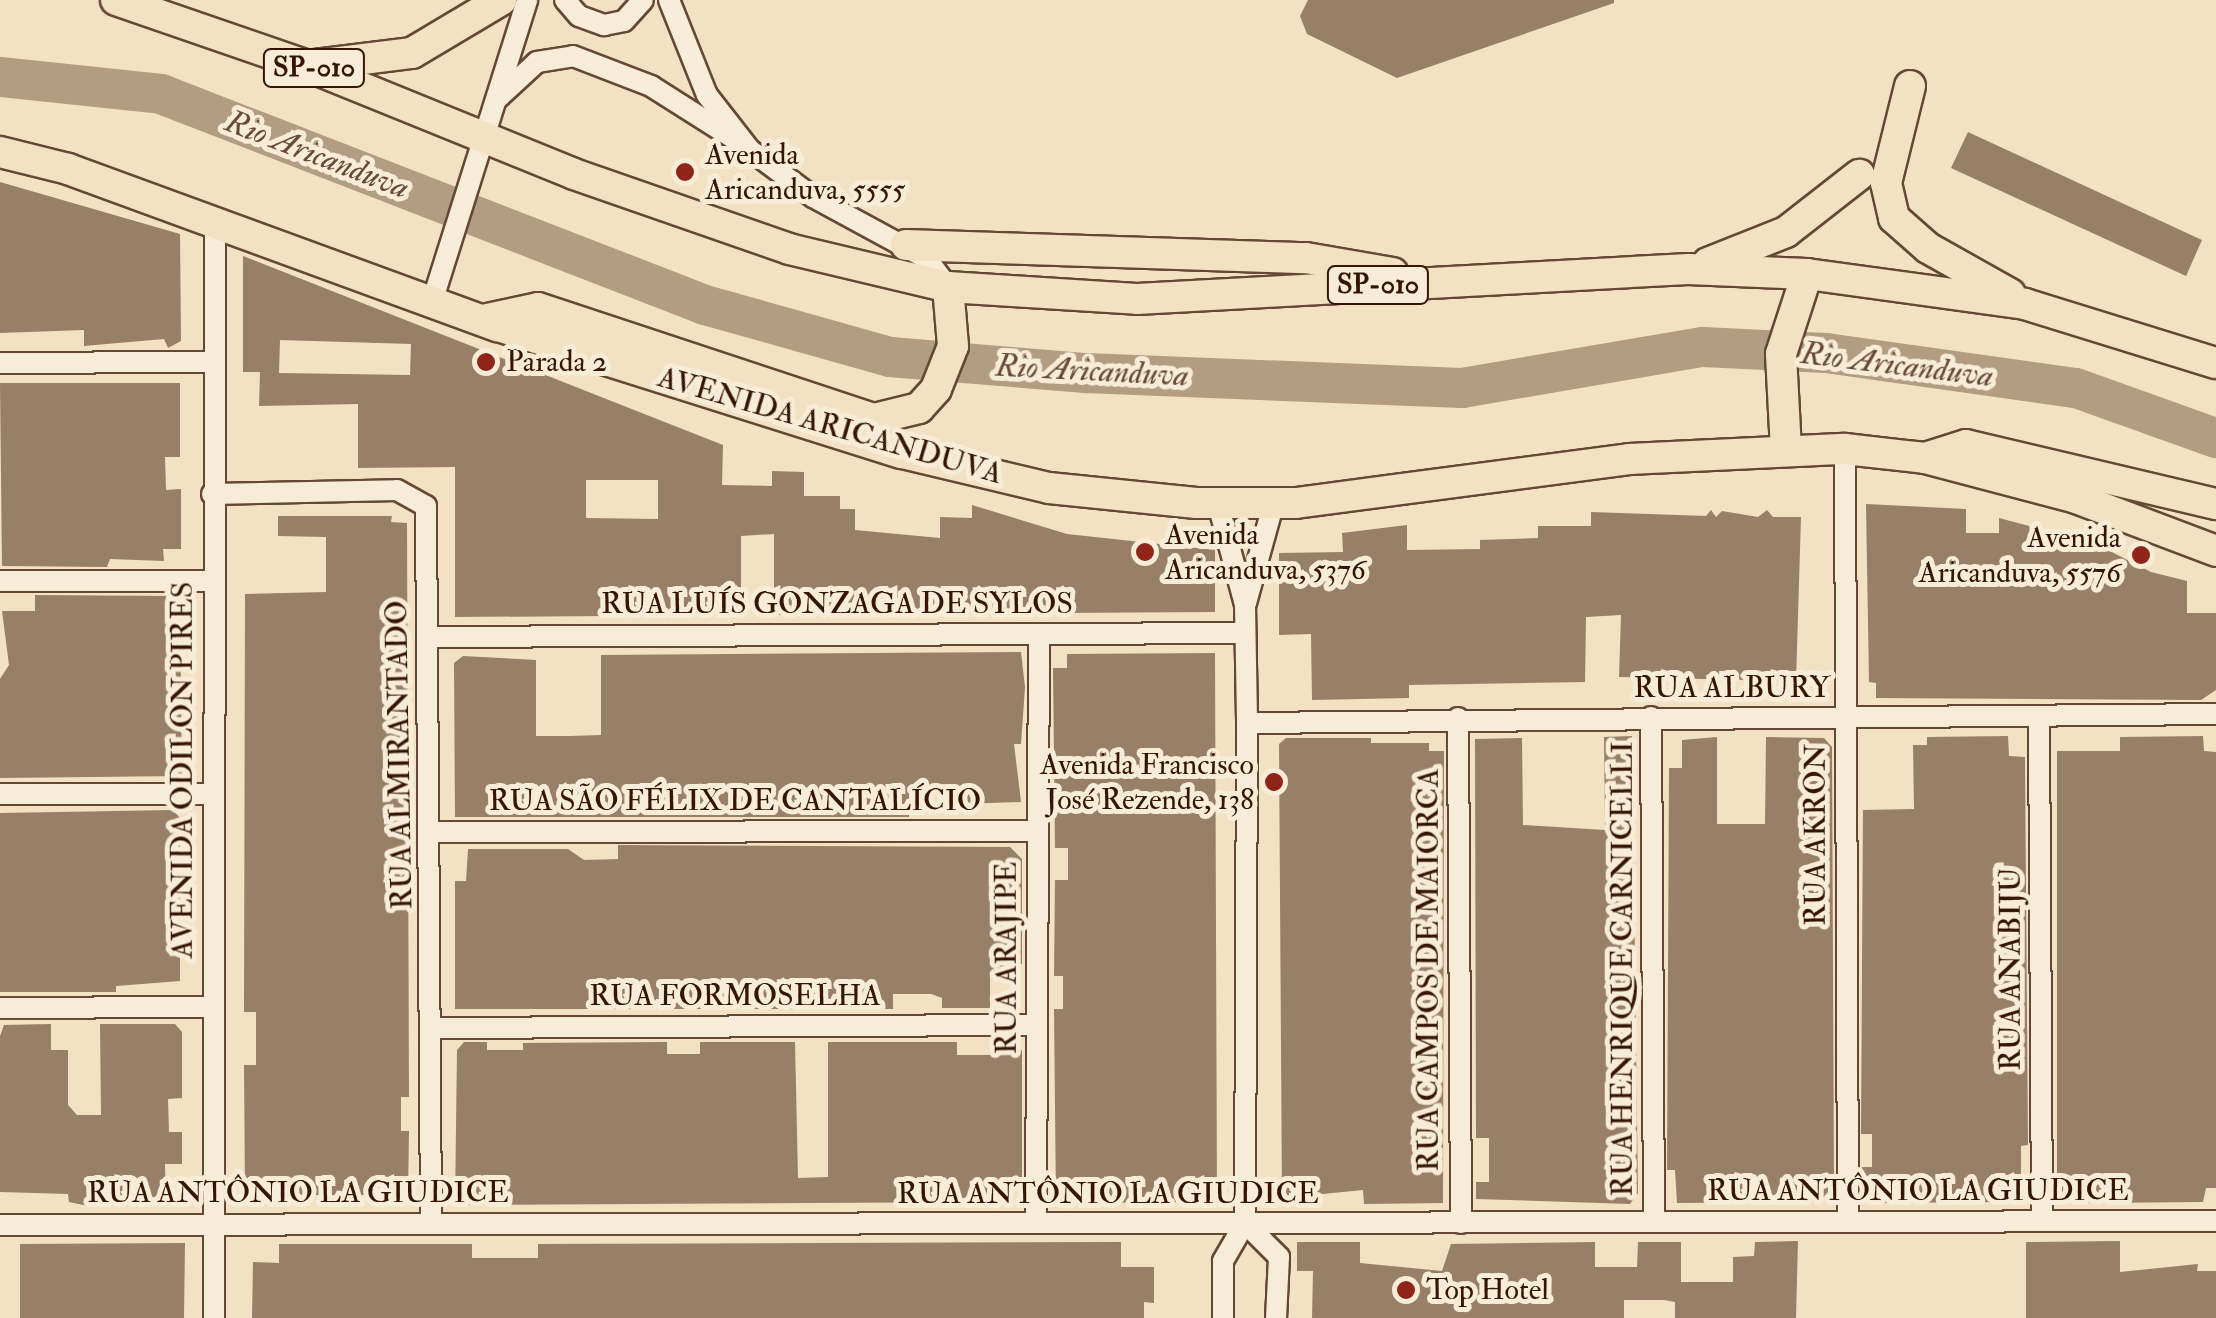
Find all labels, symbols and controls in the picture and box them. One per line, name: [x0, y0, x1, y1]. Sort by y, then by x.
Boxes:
road number: SP-010: [262, 45, 366, 91]
water label: Rio Aricanduva: [220, 102, 414, 208]
place label: Avenida Aricanduva, 5555: [705, 137, 905, 208]
marker: Avenida Aricanduva, 5555: [674, 161, 696, 183]
road number: SP-010: [1326, 262, 1430, 308]
water label: Rio Aricanduva: [1799, 334, 1995, 396]
place label: Parada 2: [506, 344, 607, 380]
water label: Rio Aricanduva: [995, 347, 1189, 395]
marker: Parada 2: [475, 351, 497, 373]
street label: AVENIDA ARICANDUVA: [654, 360, 1006, 492]
place label: Avenida Aricanduva, 5376: [1165, 517, 1366, 588]
place label: Avenida Aricanduva, 5576: [1918, 520, 2121, 590]
marker: Avenida Aricanduva, 5376: [1134, 541, 1156, 563]
marker: Avenida Aricanduva, 5576: [2130, 544, 2152, 566]
street label: AVENIDA ODILON PIRES: [165, 581, 201, 959]
street label: RUA LUÍS GONZAGA DE SYLOS: [601, 586, 1073, 622]
street label: RUA ALMIRANTADO: [379, 600, 421, 910]
street label: RUA ALBURY: [1634, 670, 1830, 706]
street label: RUA HENRIQUE CARNICELLI: [1605, 741, 1641, 1197]
street label: RUA AKRON: [1798, 744, 1834, 926]
place label: Avenida Francisco José Rezende, 138: [1040, 747, 1254, 818]
street label: RUA CAMPOS DE MAIORCA: [1411, 768, 1447, 1172]
marker: Avenida Francisco José Rezende, 138: [1263, 771, 1285, 793]
street label: RUA SÃO FÉLIX DE CANTALÍCIO: [489, 783, 981, 819]
street label: RUA ARAJIPE: [989, 862, 1025, 1054]
street label: RUA ANABIJU: [1993, 867, 2029, 1071]
street label: RUA FORMOSELHA: [589, 978, 881, 1014]
street label: RUA ANTÔNIO LA GIUDICE: [1707, 1173, 2129, 1209]
street label: RUA ANTÔNIO LA GIUDICE: [87, 1175, 509, 1211]
street label: RUA ANTÔNIO LA GIUDICE: [897, 1176, 1319, 1212]
place label: Top Hotel: [1426, 1272, 1549, 1308]
marker: Top Hotel: [1395, 1279, 1417, 1301]

